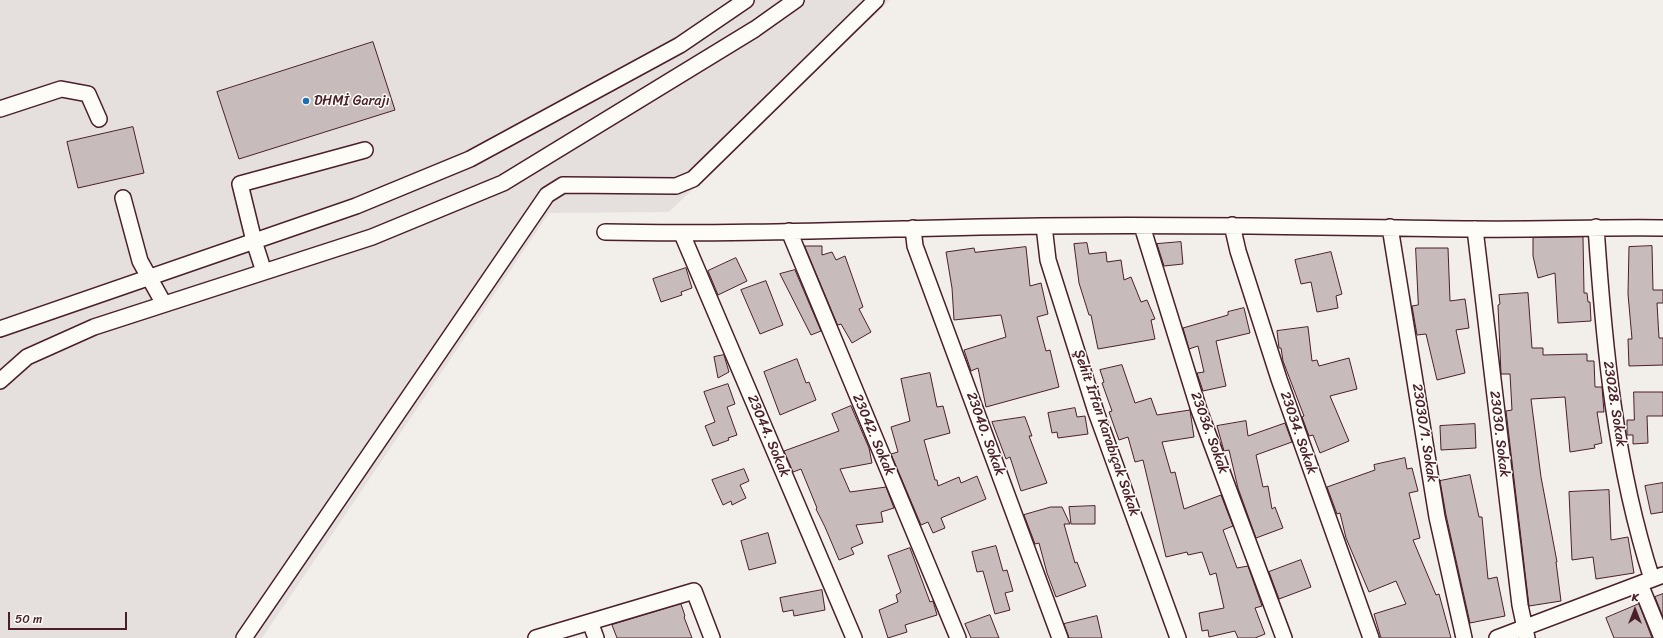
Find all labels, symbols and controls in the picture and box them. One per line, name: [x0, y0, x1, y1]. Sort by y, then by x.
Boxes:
place label: DHMİ Garajı: [314, 93, 390, 109]
marker: DHMİ Garajı: [301, 96, 311, 106]
street label: Şehit İrfan Karabıçak Sokak: [1070, 347, 1142, 519]
street label: 23028. Sokak: [1599, 360, 1629, 448]
street label: 23030/1. Sokak: [1408, 382, 1440, 484]
street label: 23034. Sokak: [1276, 389, 1320, 477]
street label: 23040. Sokak: [962, 390, 1008, 478]
street label: 23036. Sokak: [1186, 390, 1232, 476]
street label: 23030. Sokak: [1485, 390, 1513, 478]
street label: 23044. Sokak: [743, 392, 793, 480]
street label: 23042. Sokak: [848, 392, 898, 478]
text: K: [1632, 588, 1638, 607]
north arrow: [1615, 590, 1655, 630]
scale bar: [10, 604, 129, 630]
text: 50 m: [15, 608, 42, 630]

